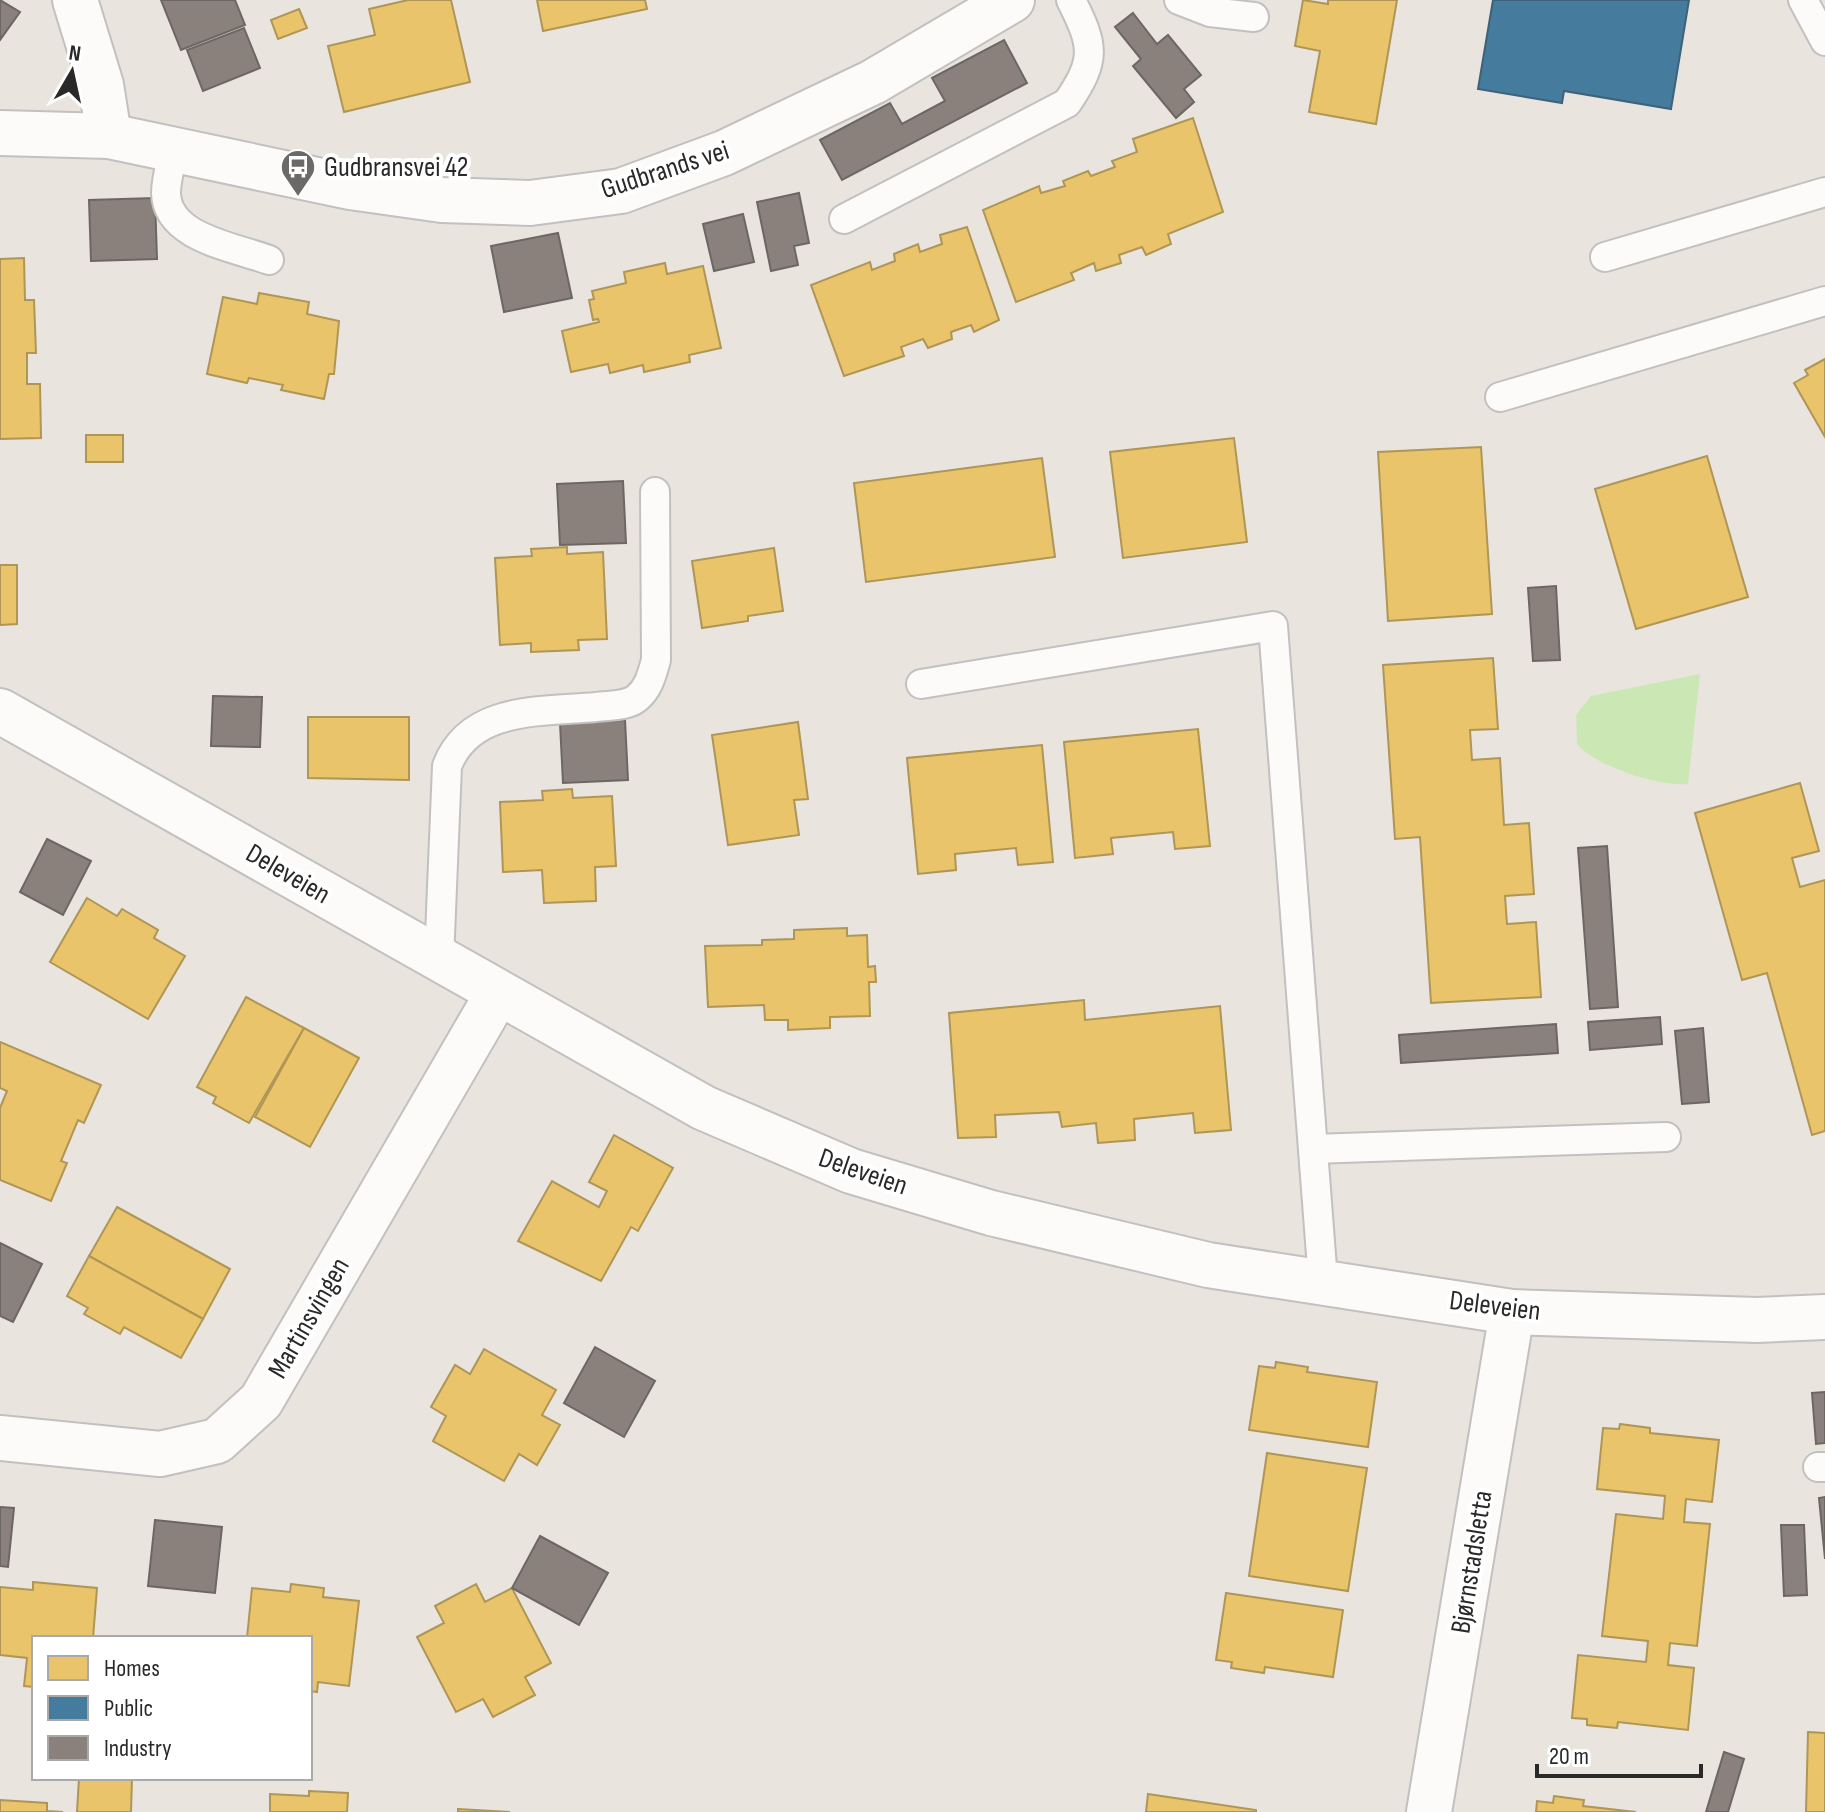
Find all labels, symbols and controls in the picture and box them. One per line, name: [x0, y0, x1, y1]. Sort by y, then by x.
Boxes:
north arrow: [32, 32, 112, 112]
text: N: [67, 39, 83, 68]
street label: Gudbrands vei: [597, 134, 733, 206]
bus stop icon: Gudbransvei 42: [279, 148, 317, 198]
place label: Gudbransvei 42: [324, 151, 468, 184]
street label: Deleveien: [240, 837, 336, 911]
street label: Deleveien: [814, 1141, 912, 1203]
street label: Martinsvingen: [261, 1252, 357, 1384]
street label: Deleveien: [1448, 1284, 1542, 1328]
street label: Bjørnstadsletta: [1444, 1488, 1500, 1636]
legend: [32, 1636, 312, 1780]
text: Homes: [104, 1654, 160, 1683]
text: Public: [104, 1694, 153, 1723]
scale bar: [1537, 1728, 1701, 1778]
text: Industry: [104, 1734, 171, 1763]
text: 20 m: [1549, 1742, 1589, 1771]

